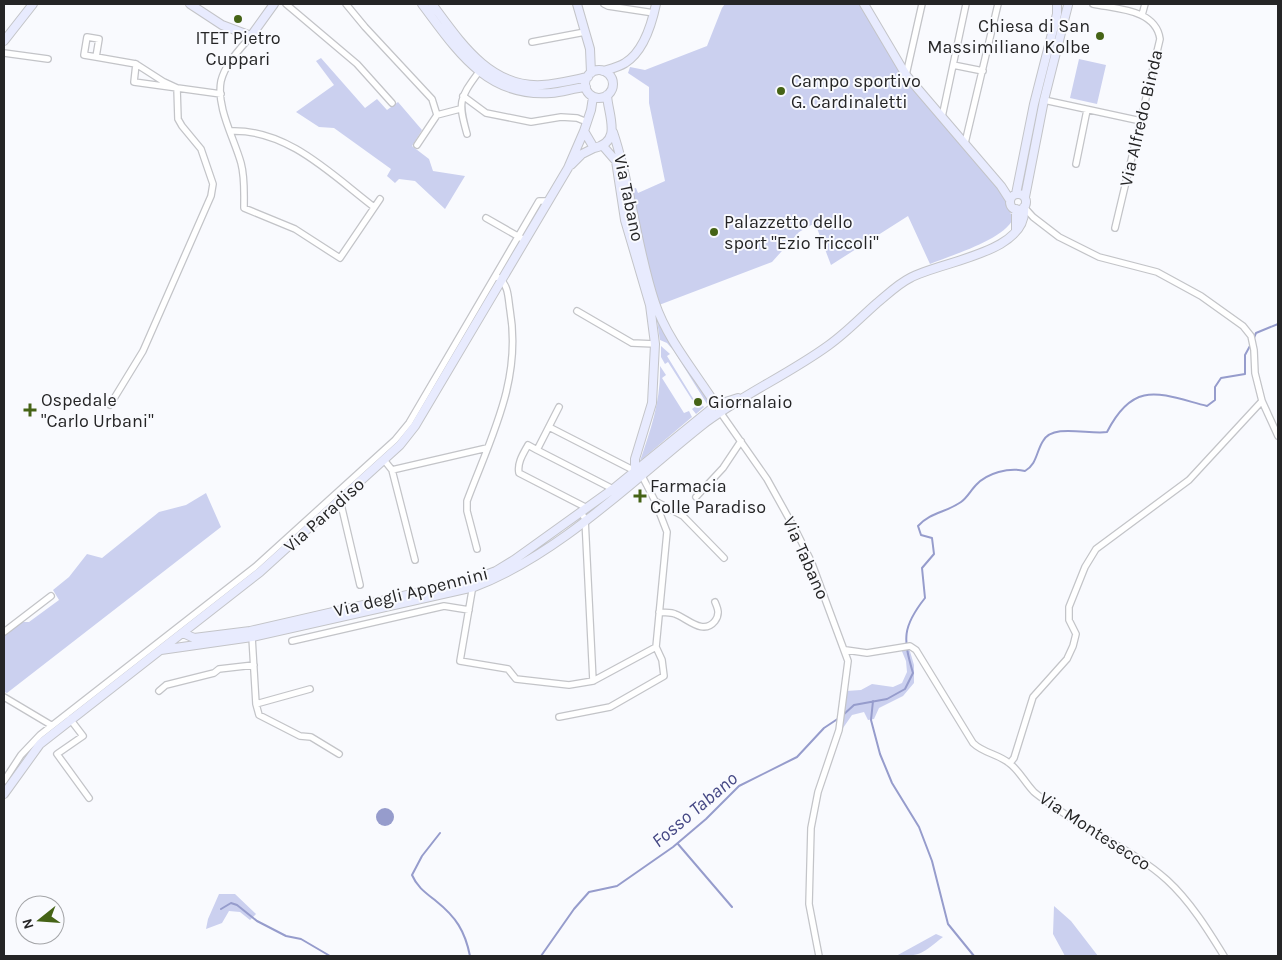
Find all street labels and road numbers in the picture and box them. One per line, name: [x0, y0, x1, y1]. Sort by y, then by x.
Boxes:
street label: Via Alfredo Binda: [1115, 47, 1167, 189]
street label: Via Tabano: [609, 153, 649, 243]
street label: Via Paradiso: [279, 473, 369, 557]
street label: Via Tabano: [778, 513, 834, 603]
street label: Via degli Appennini: [332, 562, 490, 622]
street label: Via Montesecco: [1035, 787, 1155, 875]

